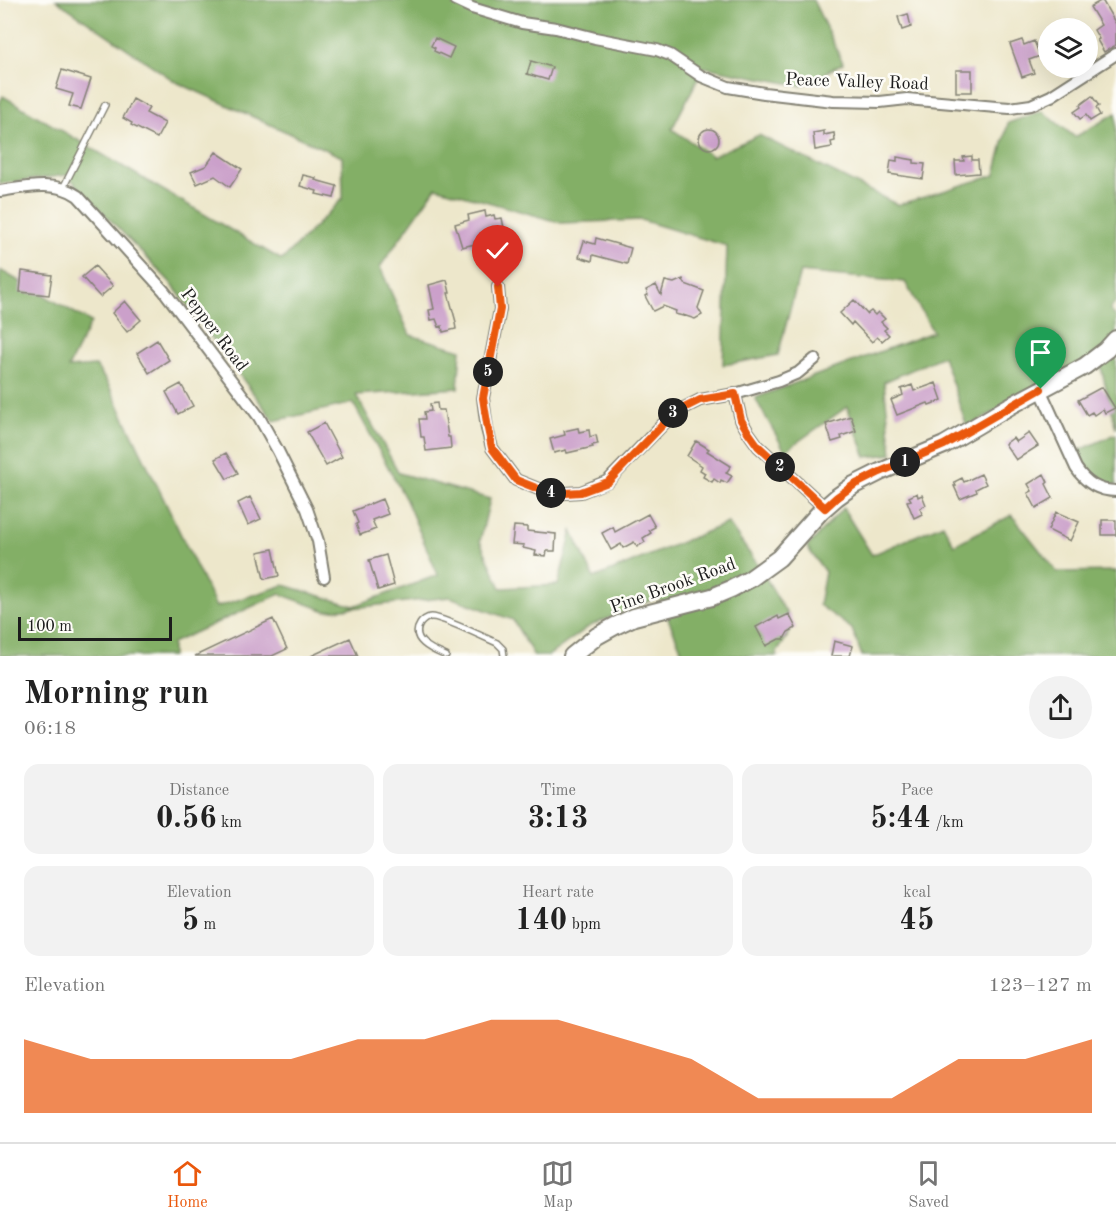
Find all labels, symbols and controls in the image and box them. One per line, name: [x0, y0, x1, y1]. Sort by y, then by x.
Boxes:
map controls: [1038, 18, 1098, 78]
button: layers: [1038, 18, 1098, 78]
street label: Peace Valley Road: [785, 70, 929, 94]
pin: [472, 225, 523, 287]
icon: check: [481, 234, 514, 267]
street label: Pepper Road: [177, 285, 251, 375]
pin: [1015, 327, 1066, 389]
icon: arrive: [1024, 336, 1057, 369]
pin: 5: [473, 357, 503, 387]
text: 5: [483, 364, 493, 380]
pin: 3: [658, 398, 688, 428]
text: 3: [668, 405, 678, 421]
pin: 1: [890, 447, 920, 477]
pin: 2: [765, 452, 795, 482]
text: 1: [900, 454, 910, 470]
text: 2: [775, 459, 785, 475]
pin: 4: [536, 478, 566, 508]
text: 4: [546, 485, 556, 501]
street label: Pine Brook Road: [608, 555, 738, 617]
scale bar: [18, 614, 172, 642]
text: 100 m: [27, 619, 72, 635]
button: share: [1029, 676, 1092, 739]
text: Morning run: [24, 678, 209, 711]
text: 06:18: [24, 719, 76, 739]
text: Distance: [169, 783, 229, 799]
text: Time: [540, 783, 576, 799]
text: Pace: [901, 783, 933, 799]
text: 0.56: [156, 804, 217, 834]
text: 3:13: [528, 804, 588, 834]
text: 5:44: [870, 804, 931, 834]
text: km: [217, 815, 242, 831]
text: /km: [931, 815, 964, 831]
text: Elevation: [166, 885, 232, 901]
text: Heart rate: [522, 885, 594, 901]
text: kcal: [903, 885, 931, 901]
text: 5: [182, 906, 199, 936]
text: 140: [515, 906, 567, 936]
text: 45: [900, 906, 934, 936]
text: m: [199, 917, 216, 933]
text: bpm: [567, 917, 601, 933]
text: Elevation: [24, 976, 105, 996]
text: 123–127 m: [989, 976, 1092, 996]
tab: Home: [167, 1157, 208, 1213]
tab: Map: [541, 1157, 574, 1213]
tab: Saved: [908, 1157, 949, 1213]

